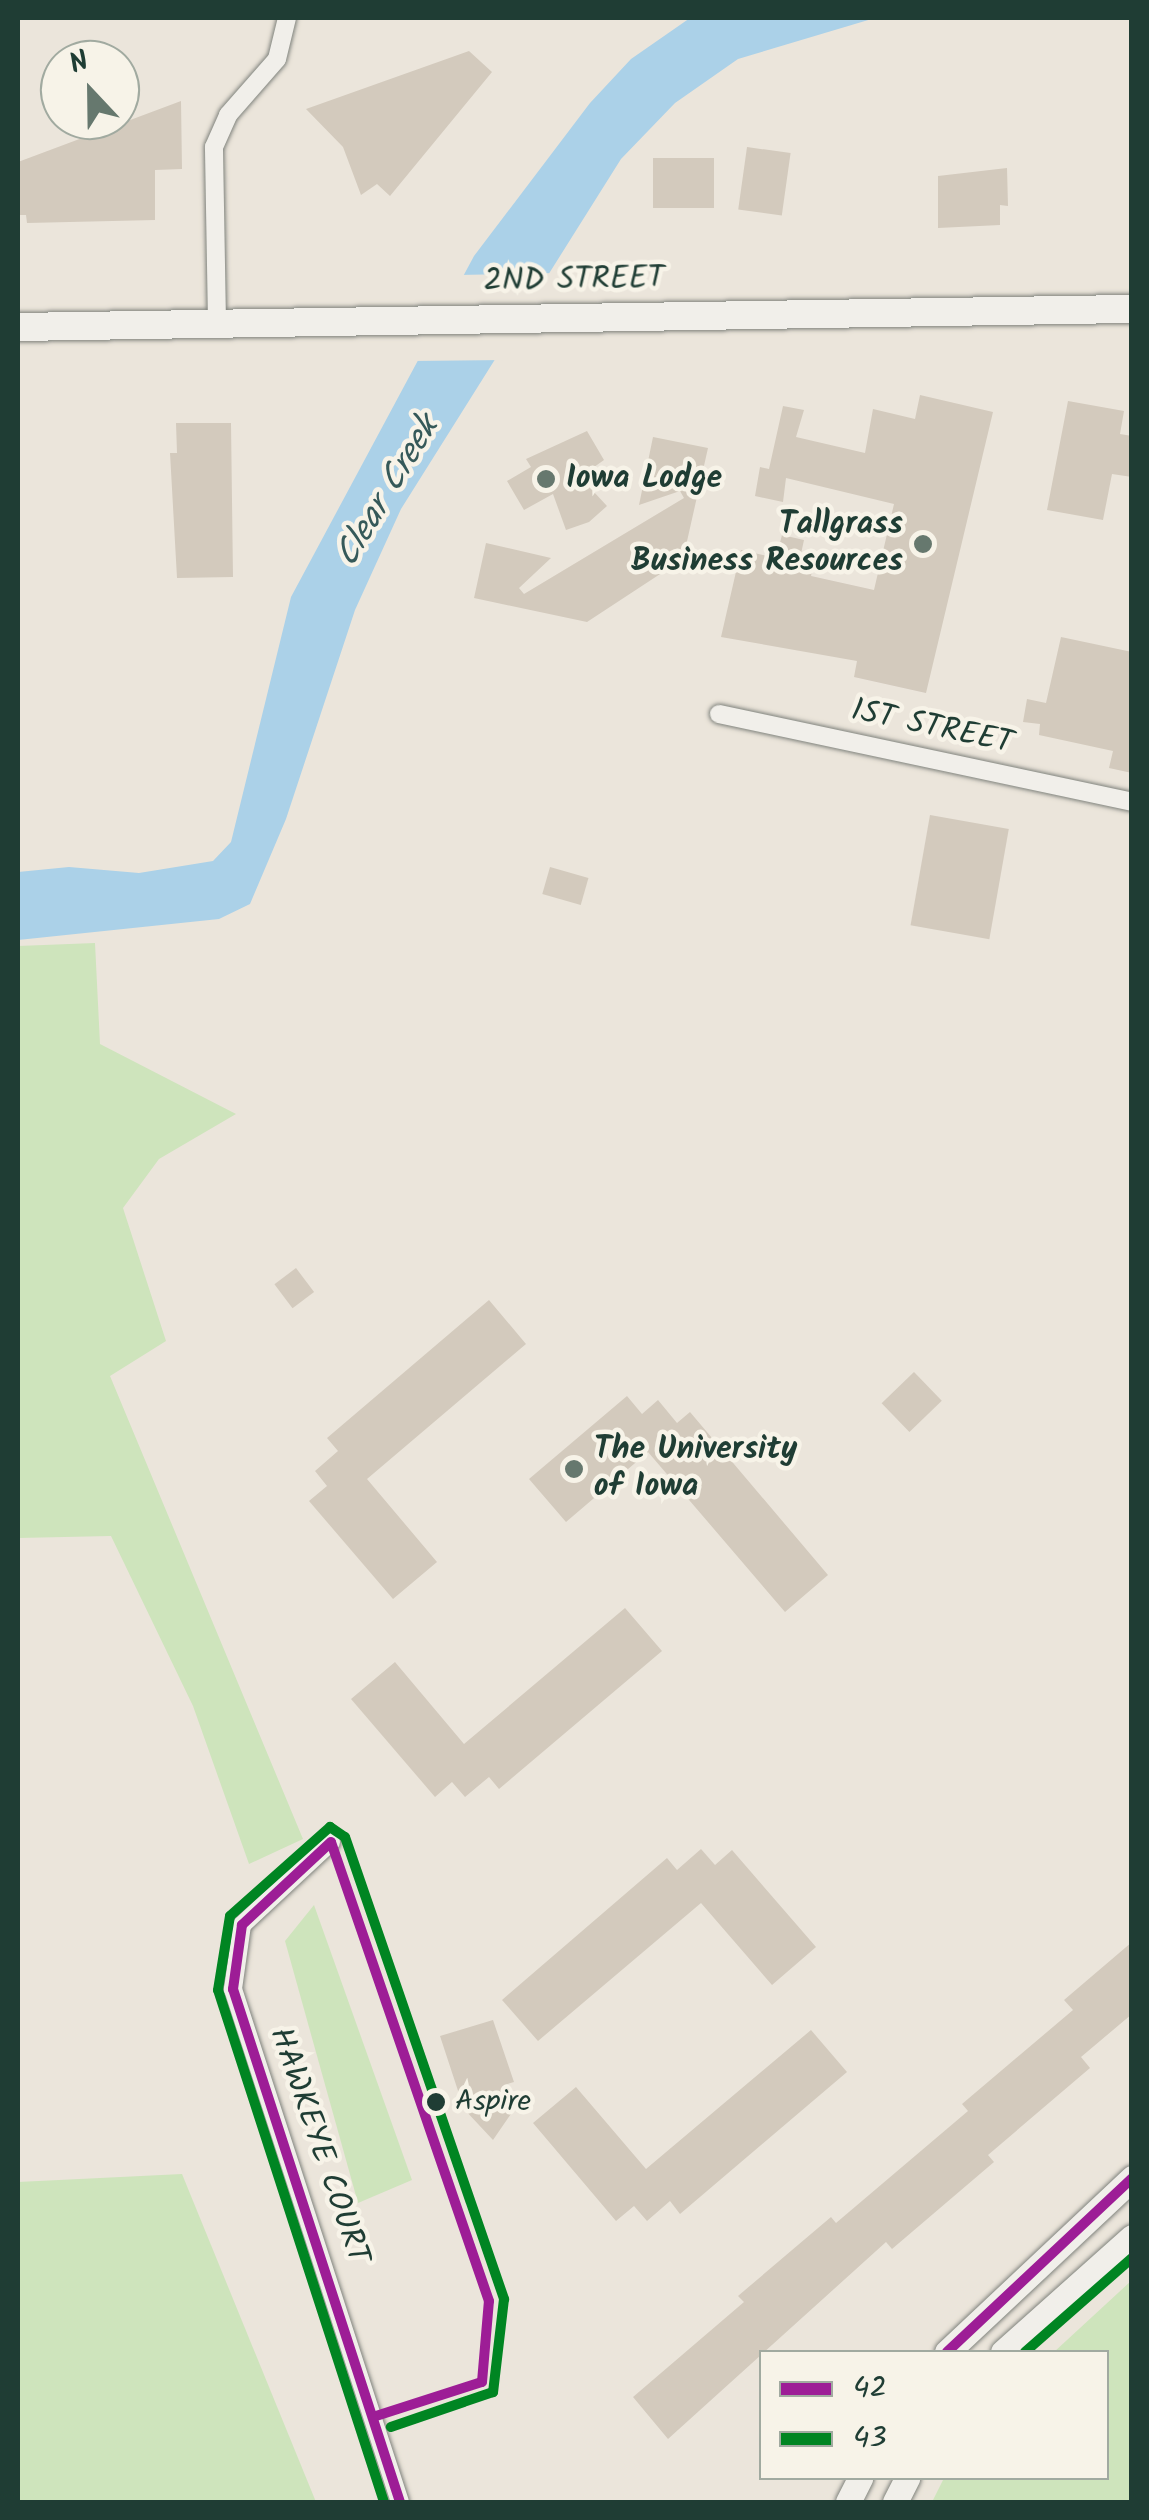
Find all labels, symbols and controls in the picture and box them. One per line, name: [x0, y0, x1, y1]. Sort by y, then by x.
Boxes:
text: N: [63, 39, 96, 88]
north arrow: [40, 40, 140, 140]
street label: 2ND STREET: [483, 260, 665, 302]
water label: Clear Creek: [327, 409, 449, 575]
place label: Iowa Lodge: [566, 460, 722, 498]
marker: Iowa Lodge: [535, 468, 557, 490]
place label: Tallgrass Business Resources: [631, 507, 903, 582]
marker: Tallgrass Business Resources: [912, 533, 934, 555]
street label: 1ST STREET: [848, 692, 1016, 764]
place label: The University of Iowa: [594, 1432, 797, 1507]
marker: The University of Iowa: [563, 1458, 585, 1480]
street label: HAWKEYE COURT: [260, 2023, 376, 2269]
place label: Aspire: [455, 2084, 531, 2120]
marker: Aspire: [426, 2092, 446, 2112]
legend: [759, 2350, 1109, 2480]
text: 42: [853, 2365, 887, 2413]
text: 43: [853, 2415, 887, 2463]

